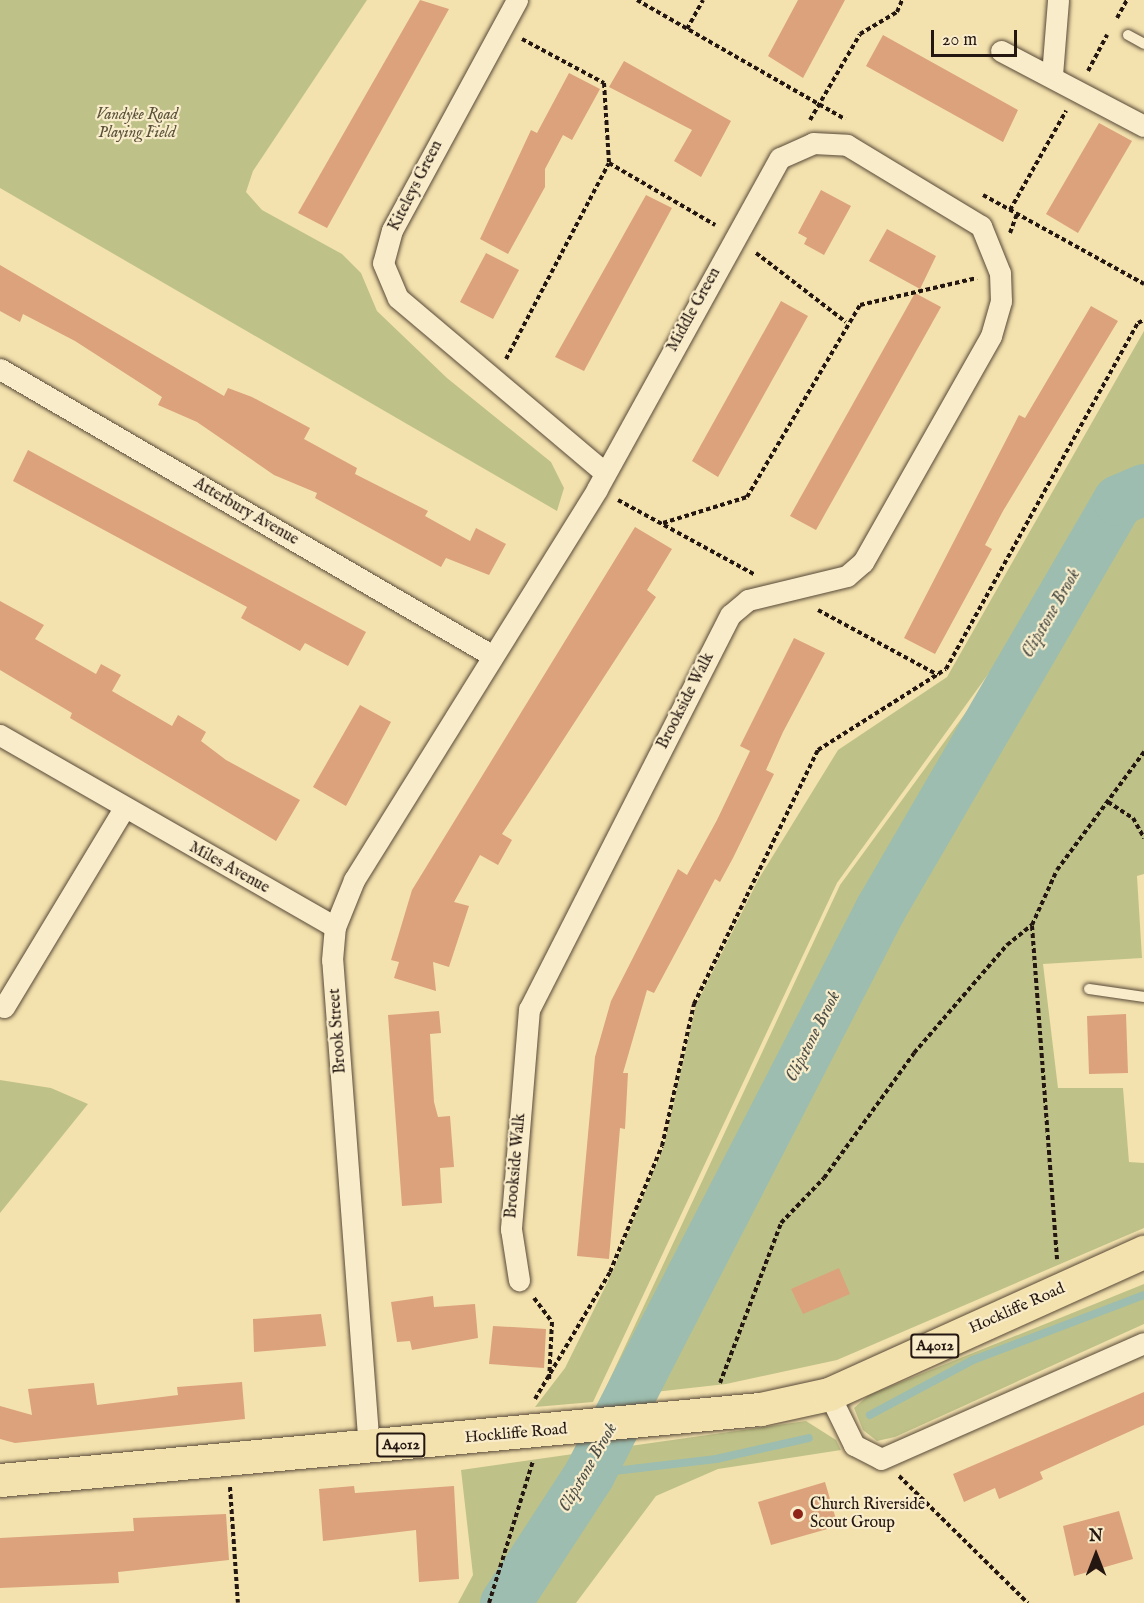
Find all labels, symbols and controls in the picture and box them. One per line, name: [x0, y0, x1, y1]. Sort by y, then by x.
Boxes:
scale bar: [934, 18, 1020, 56]
text: 20 m: [942, 29, 977, 52]
park label: Vandyke Road Playing Field: [96, 105, 178, 143]
street label: Kiteleys Green: [385, 137, 447, 235]
street label: Middle Green: [663, 265, 725, 355]
street label: Atterbury Avenue: [190, 474, 302, 550]
water label: Clipstone Brook: [1018, 566, 1086, 662]
street label: Brookside Walk: [653, 650, 719, 752]
street label: Miles Avenue: [185, 838, 273, 898]
street label: Brook Street: [325, 988, 351, 1074]
water label: Clipstone Brook: [782, 988, 846, 1086]
street label: Brookside Walk: [502, 1113, 530, 1219]
street label: Hockliffe Road: [966, 1279, 1068, 1339]
road number: A4012: [910, 1334, 960, 1358]
street label: Hockliffe Road: [464, 1420, 568, 1448]
water label: Clipstone Brook: [555, 1420, 623, 1516]
road number: A4012: [376, 1433, 426, 1457]
place label: Church Riverside Scout Group: [810, 1495, 925, 1533]
marker: Church Riverside Scout Group: [791, 1507, 805, 1521]
north arrow: [1066, 1525, 1126, 1585]
text: N: [1089, 1527, 1103, 1547]

